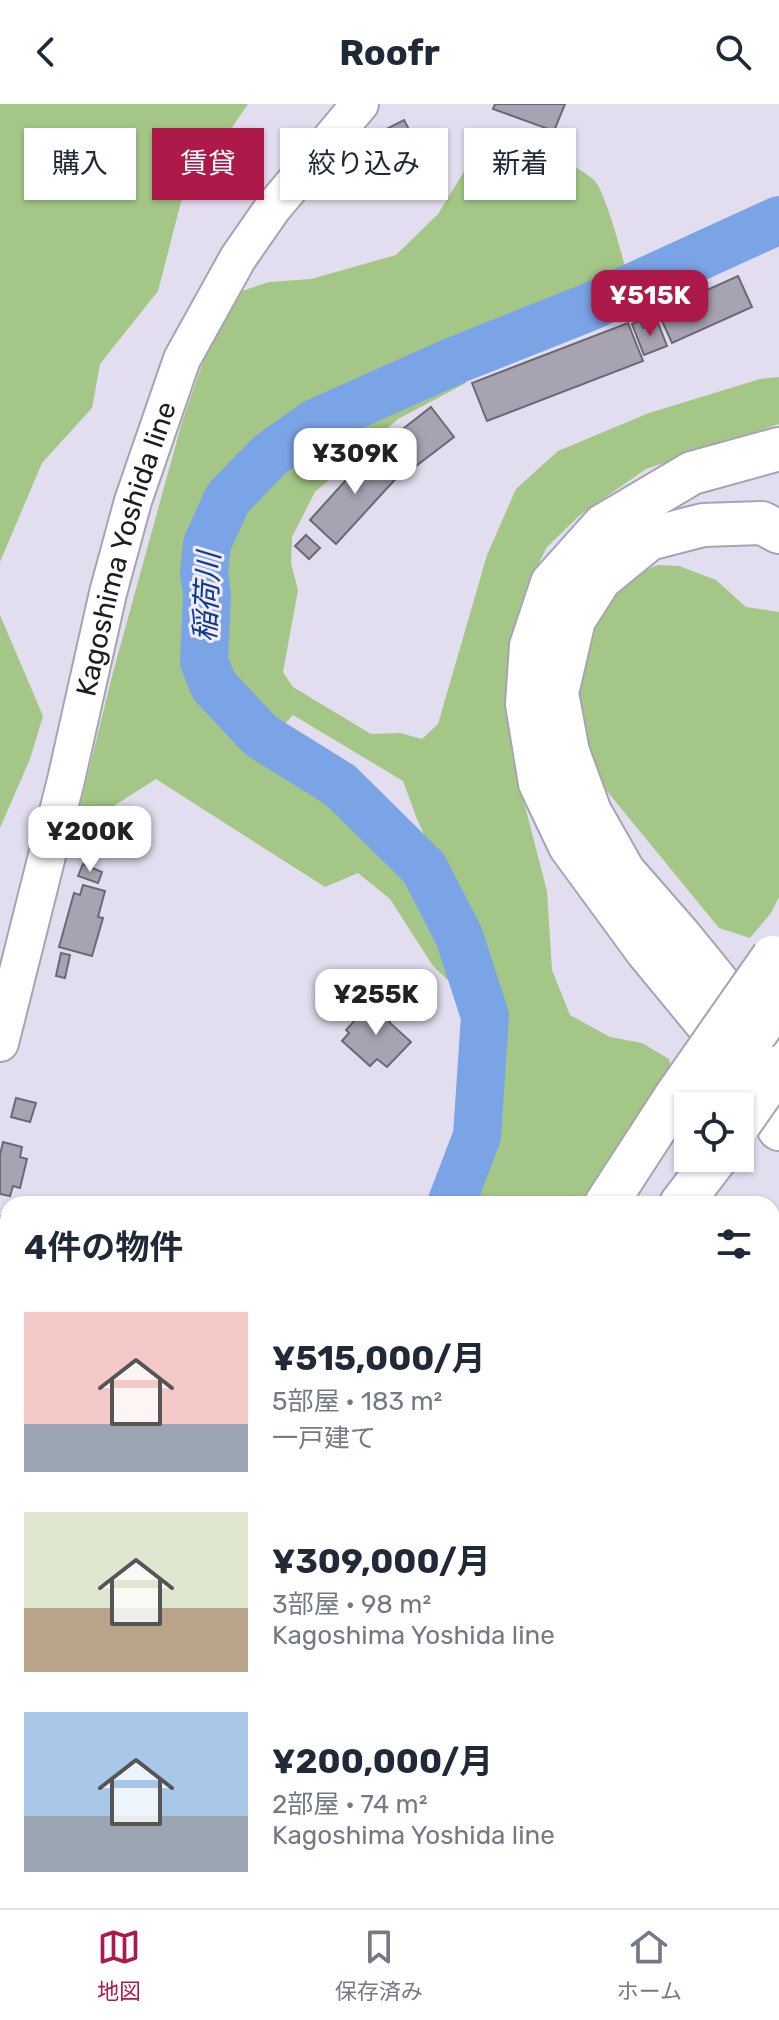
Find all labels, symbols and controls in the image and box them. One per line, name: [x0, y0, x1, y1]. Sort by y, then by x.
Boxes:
icon: back: [24, 30, 68, 74]
icon: search: [711, 30, 755, 74]
text: Roofr: [339, 31, 440, 74]
chip: 購入: [24, 128, 136, 200]
chip: 賃貸: [152, 128, 264, 200]
chip: 絞り込み: [280, 128, 448, 200]
chip: 新着: [464, 128, 576, 200]
pin: ¥515K: [594, 270, 706, 338]
text: ¥515K: [609, 280, 691, 311]
street label: Kagoshima Yoshida line: [69, 397, 183, 699]
pin: ¥309K: [299, 428, 411, 496]
text: ¥309K: [312, 438, 398, 469]
water label: 稲荷川: [187, 548, 227, 643]
pin: ¥200K: [34, 806, 146, 874]
text: ¥200K: [46, 816, 134, 847]
pin: ¥255K: [320, 969, 432, 1037]
text: ¥255K: [333, 979, 419, 1010]
map controls: [674, 1092, 754, 1172]
button: locate: [674, 1092, 754, 1172]
icon: filters: [712, 1222, 756, 1266]
text: 4件の物件: [24, 1227, 183, 1268]
text: ¥515,000/月: [272, 1338, 486, 1379]
icon: home: [88, 1344, 184, 1440]
text: 5部屋 · 183 m²: [272, 1386, 442, 1417]
text: 一戸建て: [272, 1423, 376, 1454]
text: ¥309,000/月: [272, 1541, 491, 1582]
icon: home: [88, 1544, 184, 1640]
text: 3部屋 · 98 m²: [272, 1589, 431, 1620]
text: Kagoshima Yoshida line: [272, 1620, 555, 1651]
text: ¥200,000/月: [272, 1741, 493, 1782]
icon: home: [88, 1744, 184, 1840]
text: 2部屋 · 74 m²: [272, 1789, 428, 1820]
text: Kagoshima Yoshida line: [272, 1820, 555, 1851]
tab: 地図: [97, 1925, 141, 2005]
tab: 保存済み: [335, 1925, 423, 2005]
tab: ホーム: [617, 1925, 682, 2005]

